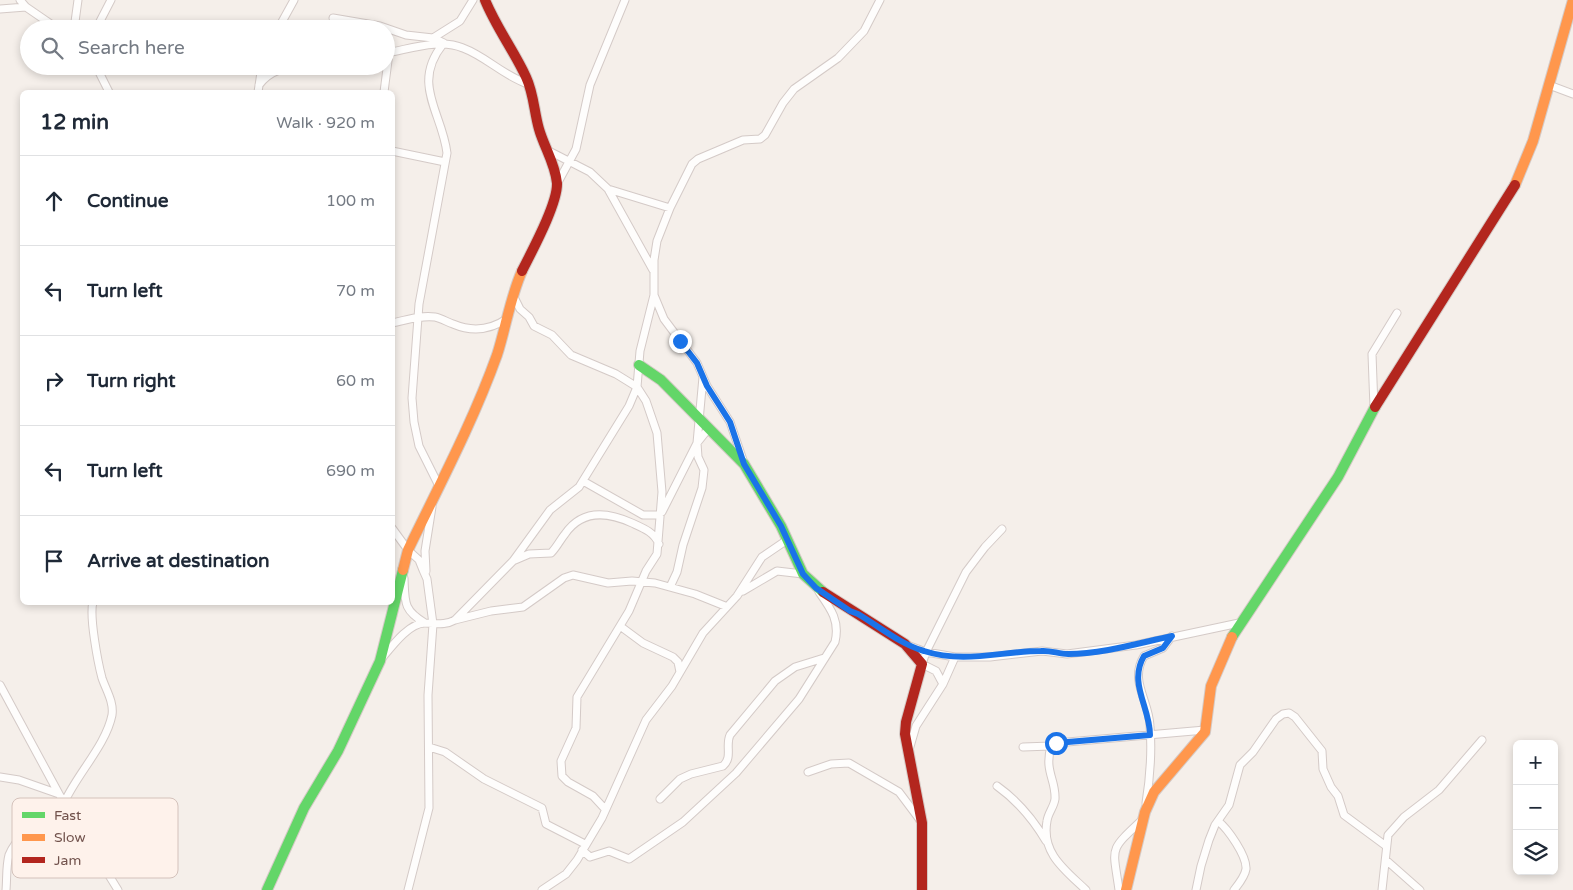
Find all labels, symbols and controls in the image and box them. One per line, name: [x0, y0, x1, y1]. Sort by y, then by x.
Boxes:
search box: [20, 20, 395, 75]
icon: search: [38, 34, 66, 62]
text: Search here: [78, 37, 185, 59]
text: 12 min: [40, 110, 109, 135]
text: Walk · 920 m: [276, 113, 375, 133]
icon: ahead: [40, 187, 68, 215]
text: Continue: [87, 190, 169, 212]
text: 100 m: [326, 191, 375, 211]
icon: left: [40, 277, 68, 305]
text: Turn left: [87, 280, 163, 302]
text: 70 m: [336, 281, 375, 301]
route end: [669, 330, 692, 353]
icon: right: [40, 367, 68, 395]
text: Turn right: [87, 370, 175, 392]
text: 60 m: [336, 371, 375, 391]
icon: left: [40, 457, 68, 485]
text: Turn left: [87, 460, 163, 482]
text: 690 m: [326, 461, 375, 481]
icon: arrive: [40, 547, 68, 575]
text: Arrive at destination: [87, 550, 270, 572]
route start: [1045, 732, 1068, 755]
map controls: [1513, 740, 1558, 875]
button: +: [1513, 740, 1558, 785]
button: −: [1513, 785, 1558, 830]
legend: [12, 798, 178, 878]
text: Fast: [54, 807, 82, 824]
text: Slow: [54, 829, 86, 846]
button: layers: [1513, 830, 1558, 875]
text: Jam: [54, 852, 81, 869]

